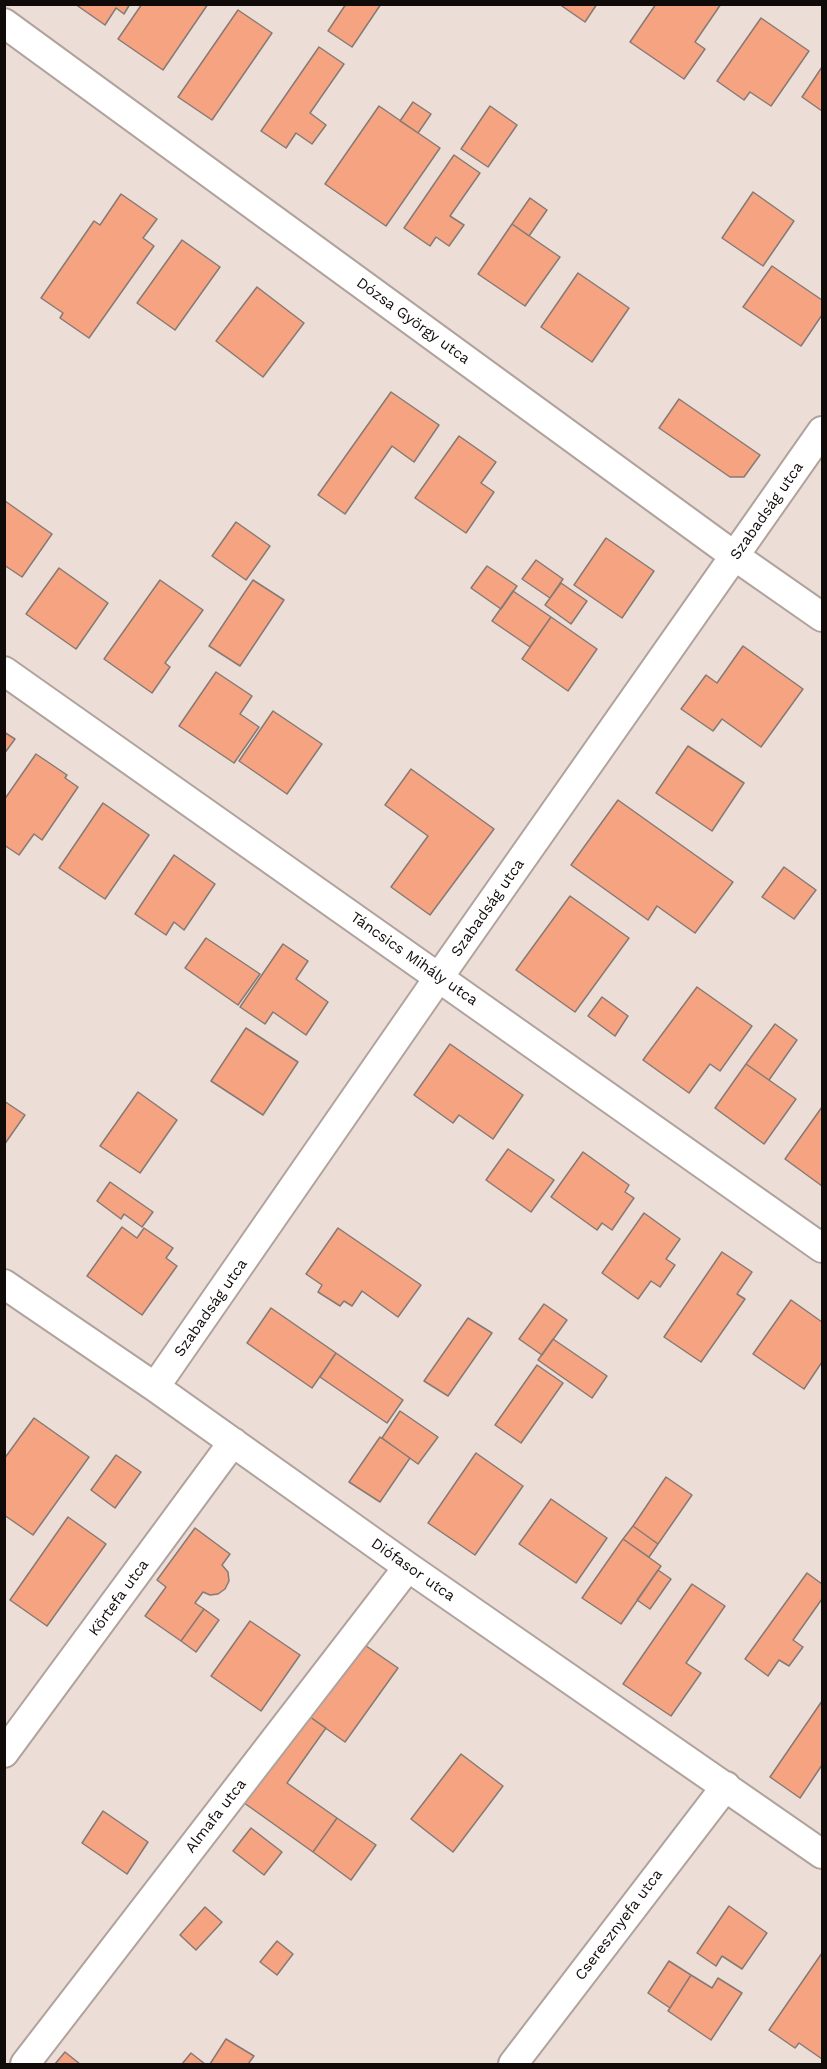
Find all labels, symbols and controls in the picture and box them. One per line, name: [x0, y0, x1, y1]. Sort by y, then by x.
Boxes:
street label: Dózsa György utca: [353, 274, 473, 368]
street label: Szabadság utca: [727, 459, 807, 563]
street label: Szabadság utca: [448, 856, 528, 960]
street label: Táncsics Mihály utca: [347, 908, 481, 1010]
street label: Szabadság utca: [171, 1256, 251, 1360]
street label: Diófasor utca: [368, 1534, 458, 1606]
street label: Körtefa utca: [85, 1556, 153, 1640]
street label: Almafa utca: [182, 1776, 250, 1856]
street label: Cseresznyefa utca: [571, 1866, 667, 1984]

